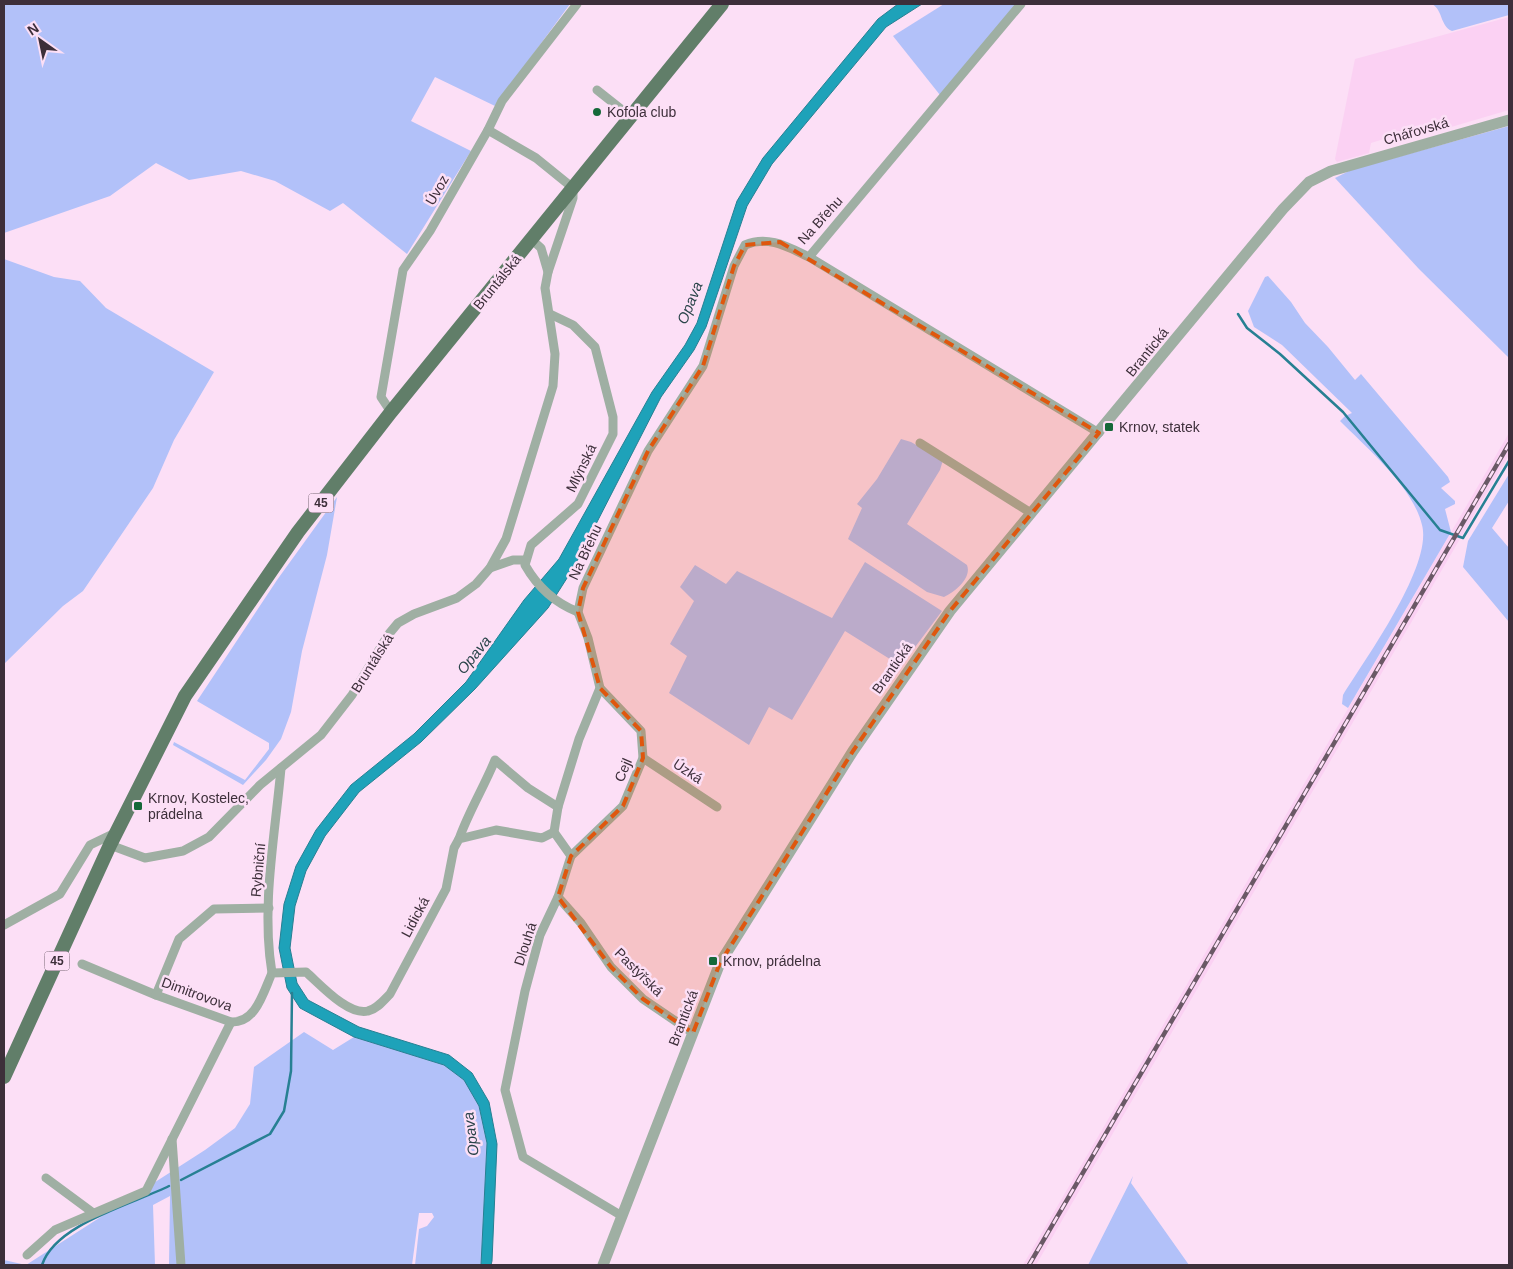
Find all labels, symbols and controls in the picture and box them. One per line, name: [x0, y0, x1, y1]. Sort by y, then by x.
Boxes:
north arrow: [15, 15, 65, 65]
text: N: [24, 20, 42, 39]
place label: Kofola club: [607, 104, 676, 120]
marker: Kofola club: [591, 106, 603, 118]
street label: Chářovská: [1382, 114, 1451, 148]
street label: Úvoz: [422, 172, 452, 208]
street label: Na Břehu: [794, 193, 846, 247]
street label: Bruntálská: [470, 251, 524, 313]
water label: Opava: [673, 279, 706, 326]
street label: Brantická: [1122, 324, 1172, 380]
place label: Krnov, statek: [1119, 419, 1201, 435]
marker: Krnov, statek: [1103, 421, 1115, 433]
street label: Mlýnská: [563, 441, 600, 495]
road number: 45: [308, 493, 334, 512]
street label: Na Břehu: [565, 522, 605, 582]
street label: Bruntálská: [348, 631, 396, 695]
water label: Opava: [453, 632, 494, 677]
street label: Brantická: [869, 639, 915, 696]
street label: Úzká: [670, 755, 706, 787]
street label: Cejl: [611, 756, 635, 784]
place label: Krnov, Kostelec, prádelna: [148, 790, 249, 822]
marker: Krnov, Kostelec, prádelna: [132, 800, 144, 812]
street label: Rybniční: [248, 842, 268, 898]
street label: Lidická: [398, 894, 432, 940]
street label: Dlouhá: [511, 920, 540, 968]
street label: Pastýřská: [612, 945, 667, 1000]
road number: 45: [44, 951, 70, 970]
place label: Krnov, prádelna: [723, 953, 821, 969]
marker: Krnov, prádelna: [707, 955, 719, 967]
street label: Dimitrovova: [160, 974, 235, 1014]
street label: Brantická: [665, 988, 701, 1048]
water label: Opava: [459, 1111, 482, 1157]

